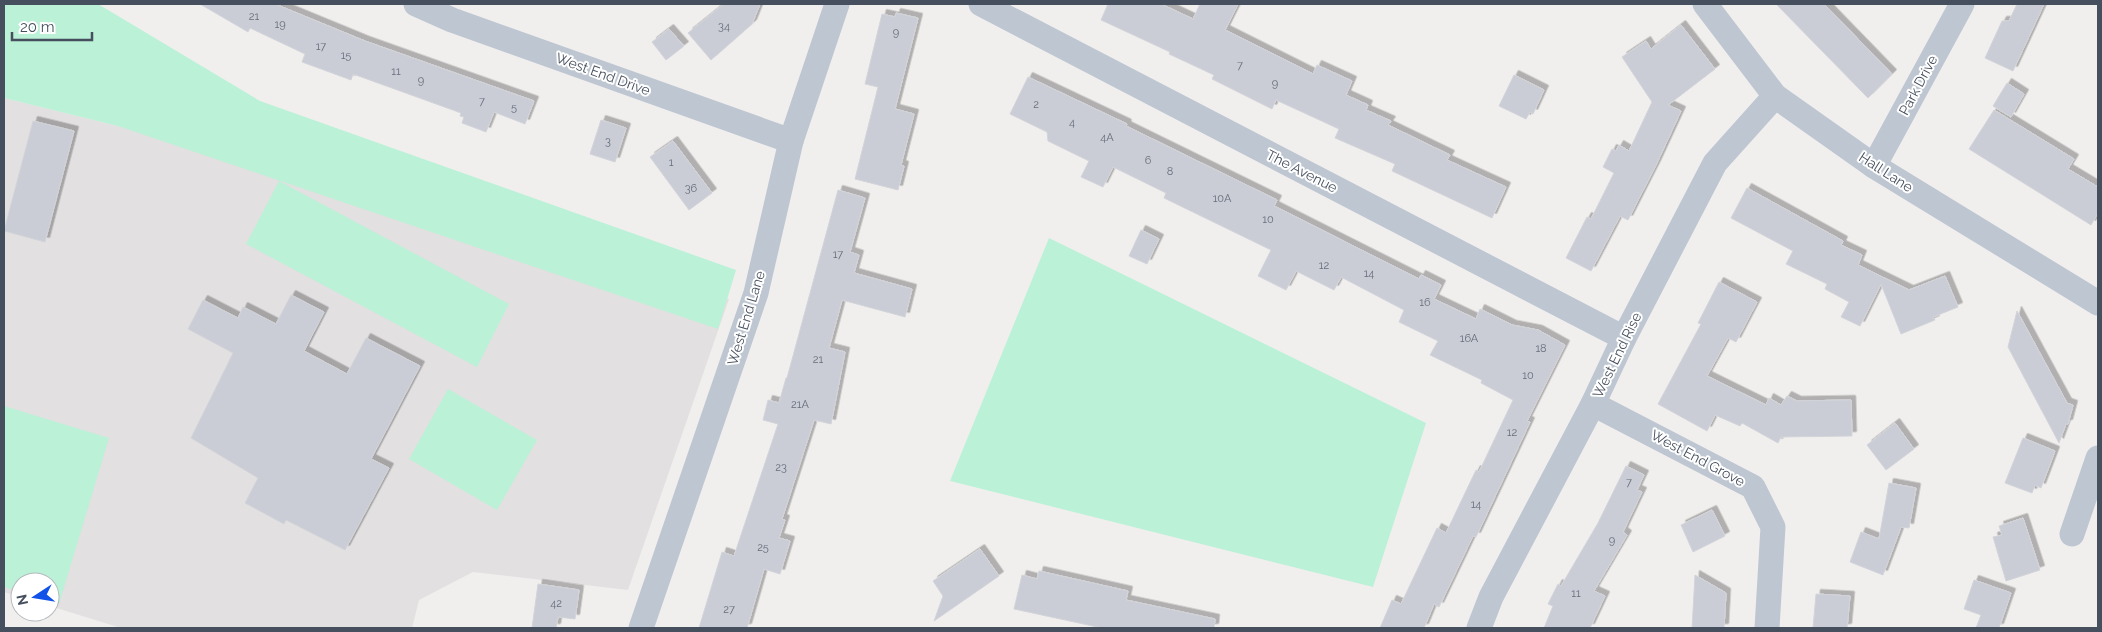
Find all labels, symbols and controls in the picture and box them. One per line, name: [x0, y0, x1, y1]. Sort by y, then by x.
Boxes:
scale bar: [12, 10, 92, 42]
house number: 21: [249, 10, 260, 23]
text: 20 m: [20, 18, 55, 36]
house number: 19: [274, 18, 286, 31]
house number: 34: [718, 20, 730, 33]
house number: 9: [893, 26, 899, 39]
house number: 17: [316, 40, 326, 53]
house number: 15: [341, 49, 351, 62]
street label: West End Drive: [554, 50, 652, 98]
street label: Park Drive: [1896, 52, 1940, 118]
house number: 7: [1237, 59, 1243, 72]
house number: 11: [391, 65, 401, 78]
house number: 9: [418, 74, 424, 87]
house number: 9: [1272, 77, 1278, 90]
house number: 7: [479, 95, 485, 108]
house number: 2: [1033, 98, 1039, 111]
house number: 5: [511, 101, 517, 114]
house number: 4: [1069, 116, 1075, 129]
house number: 4A: [1100, 131, 1114, 144]
house number: 3: [605, 135, 611, 148]
street label: The Avenue: [1264, 146, 1340, 196]
street label: Hall Lane: [1856, 149, 1916, 195]
house number: 6: [1145, 154, 1152, 167]
house number: 1: [669, 156, 674, 169]
house number: 8: [1167, 165, 1173, 178]
house number: 36: [685, 182, 698, 195]
house number: 10A: [1213, 192, 1232, 205]
house number: 10: [1262, 213, 1274, 226]
house number: 17: [833, 248, 843, 261]
house number: 12: [1319, 259, 1329, 272]
house number: 14: [1364, 267, 1374, 280]
street label: West End Lane: [724, 269, 768, 367]
house number: 16: [1419, 296, 1431, 309]
street label: West End Rise: [1589, 310, 1645, 400]
house number: 16A: [1460, 332, 1479, 345]
house number: 18: [1535, 342, 1547, 355]
house number: 21: [813, 353, 824, 366]
house number: 10: [1522, 369, 1534, 382]
house number: 21A: [791, 398, 810, 411]
house number: 12: [1507, 426, 1517, 439]
street label: West End Grove: [1648, 427, 1748, 489]
house number: 23: [775, 461, 787, 474]
house number: 7: [1626, 476, 1632, 489]
house number: 14: [1471, 498, 1481, 511]
house number: 9: [1609, 534, 1615, 547]
house number: 25: [757, 541, 769, 554]
north arrow: [10, 572, 60, 622]
house number: 11: [1571, 587, 1581, 600]
text: N: [13, 593, 31, 607]
house number: 42: [550, 597, 562, 610]
house number: 27: [723, 603, 735, 616]

